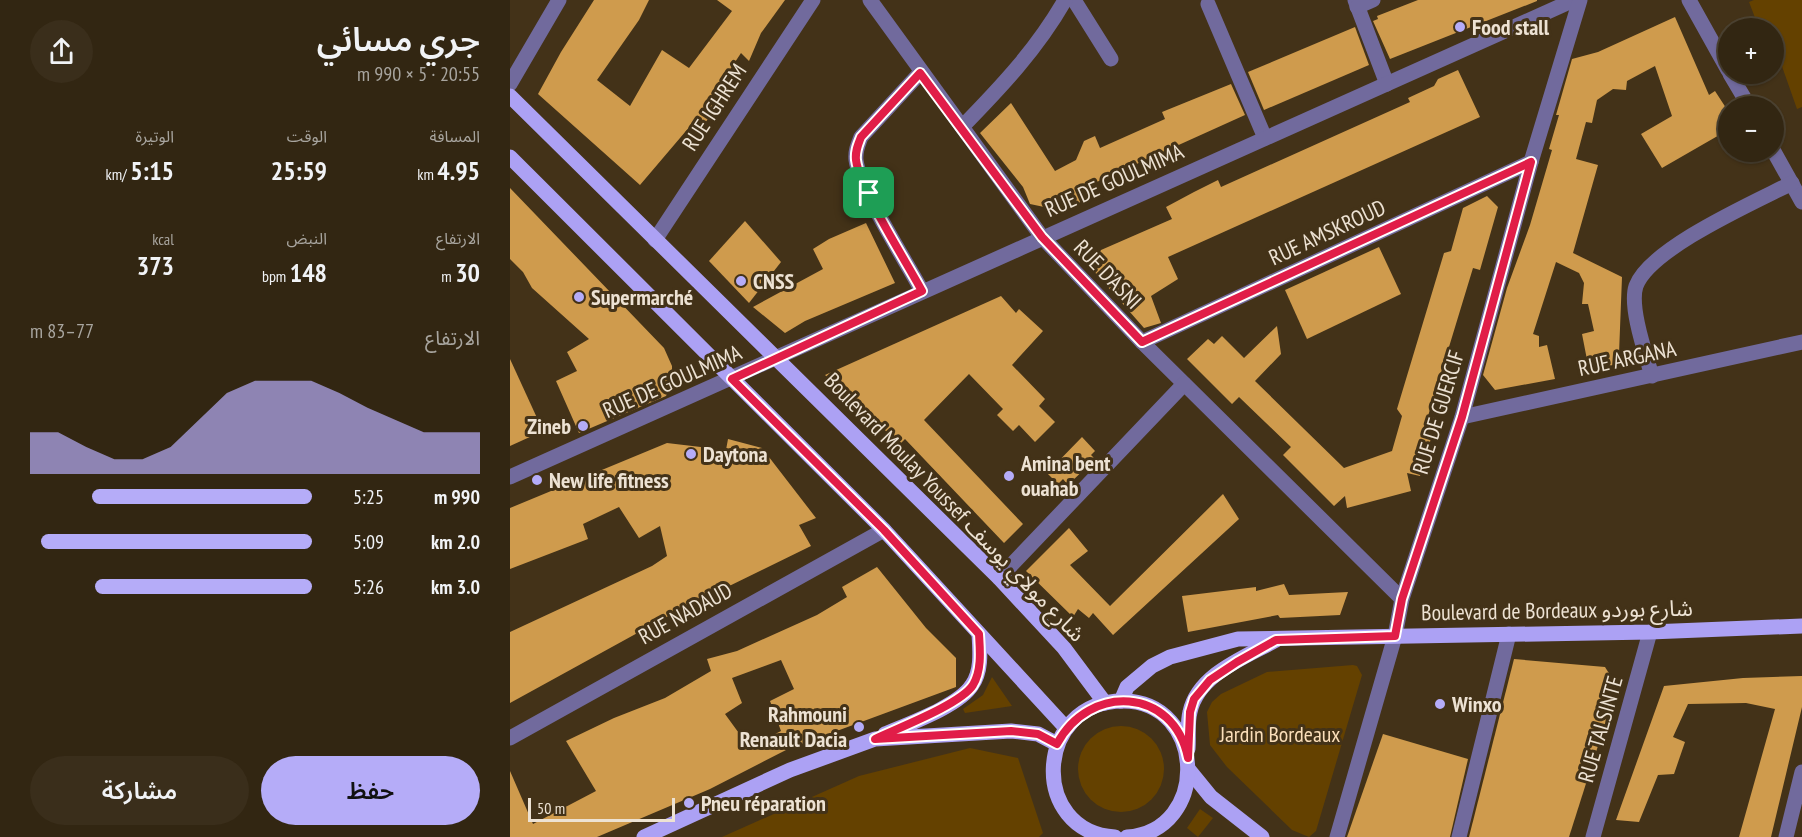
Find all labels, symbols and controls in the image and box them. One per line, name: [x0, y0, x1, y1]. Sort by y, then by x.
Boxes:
place label: Food stall: [1472, 13, 1550, 41]
text: جري مسائي: [317, 17, 480, 60]
map controls: [1718, 18, 1784, 162]
button: +: [1718, 18, 1784, 84]
button: share: [30, 20, 93, 83]
marker: Food stall: [1453, 20, 1467, 34]
street label: RUE IGHREM: [676, 58, 752, 156]
text: 20:55 · 5 × 990 m: [357, 61, 480, 87]
button: −: [1718, 96, 1784, 162]
text: الوتيرة: [136, 126, 174, 146]
text: الوقت: [287, 126, 327, 146]
text: المسافة: [430, 126, 480, 146]
street label: RUE DE GOULMIMA: [1040, 137, 1188, 223]
text: 5:15: [130, 154, 174, 187]
text: 25:59: [271, 154, 327, 187]
text: 4.95: [437, 154, 480, 187]
text: /km: [105, 164, 130, 184]
text: km: [417, 164, 437, 184]
pin: [843, 167, 894, 218]
icon: arrive: [852, 176, 885, 209]
street label: RUE AMSKROUD: [1264, 193, 1390, 271]
text: النبض: [286, 228, 327, 248]
text: الارتفاع: [436, 228, 480, 248]
text: kcal: [152, 229, 174, 249]
street label: RUE D'ASNI: [1068, 234, 1148, 314]
text: 373: [137, 249, 174, 282]
text: 148: [290, 256, 327, 289]
text: 30: [455, 256, 480, 289]
text: bpm: [262, 266, 290, 286]
text: m: [441, 266, 455, 286]
place label: CNSS: [753, 267, 795, 295]
marker: CNSS: [734, 274, 748, 288]
place label: Supermarché: [591, 283, 693, 311]
marker: Supermarché: [572, 290, 586, 304]
text: 77–83 m: [30, 318, 94, 344]
text: الارتفاع: [425, 325, 480, 351]
street label: RUE ARGANA: [1575, 334, 1679, 382]
street label: RUE DE GOULMIMA: [598, 338, 746, 424]
street label: RUE DE GUERCIF: [1406, 347, 1470, 477]
street label: Boulevard Moulay Youssef شارع مولاي يوسف: [816, 367, 1091, 650]
place label: Zineb: [527, 412, 571, 440]
marker: Zineb: [576, 419, 590, 433]
place label: Daytona: [703, 440, 767, 468]
marker: Daytona: [684, 447, 698, 461]
place label: Amina bent ouahab: [1020, 449, 1111, 502]
place label: New life fitness: [549, 466, 669, 494]
marker: Amina bent ouahab: [1002, 469, 1016, 483]
marker: New life fitness: [530, 473, 544, 487]
text: 5:25: [353, 484, 384, 510]
text: 990 m: [434, 484, 480, 510]
text: 5:09: [353, 529, 384, 555]
text: 2.0 km: [431, 529, 480, 555]
text: 5:26: [353, 574, 384, 600]
text: 3.0 km: [431, 574, 480, 600]
street label: RUE NADAUD: [633, 576, 737, 650]
street label: Boulevard de Bordeaux شارع بوردو: [1421, 594, 1693, 629]
street label: RUE TALSINTE: [1571, 673, 1629, 785]
place label: Winxo: [1451, 690, 1502, 718]
marker: Winxo: [1433, 697, 1447, 711]
place label: Rahmouni Renault Dacia: [740, 700, 847, 753]
marker: Rahmouni Renault Dacia: [852, 720, 866, 734]
park label: Jardin Bordeaux: [1219, 720, 1340, 748]
button: مشاركة: [30, 756, 249, 825]
button: حفظ: [261, 756, 480, 825]
place label: Pneu réparation: [701, 789, 826, 817]
scale bar: [528, 795, 675, 822]
marker: Pneu réparation: [682, 796, 696, 810]
text: 50 m: [537, 798, 565, 818]

